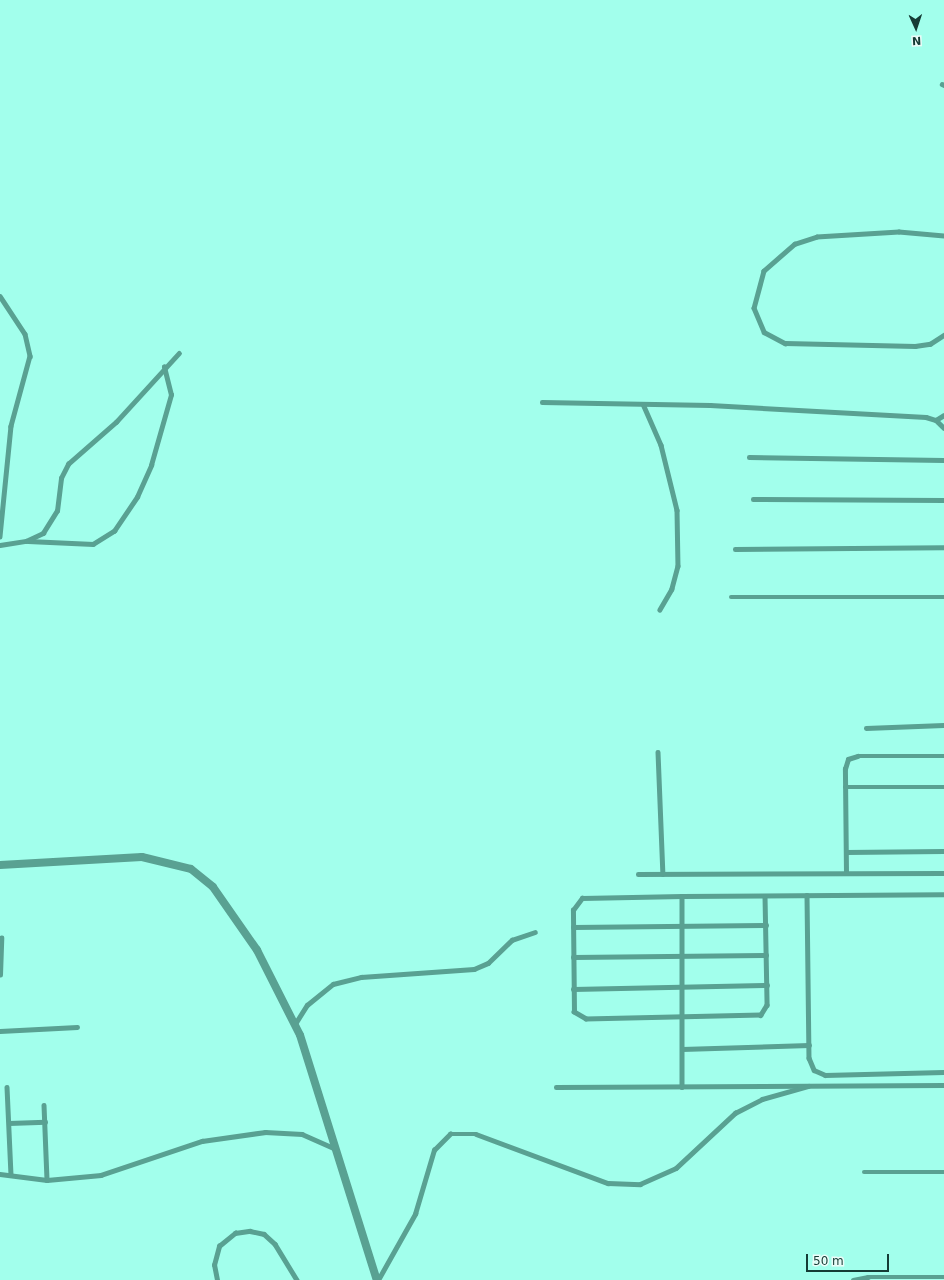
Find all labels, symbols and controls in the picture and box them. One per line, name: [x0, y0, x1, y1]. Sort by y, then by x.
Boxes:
north arrow: [896, 8, 936, 48]
text: N: [912, 34, 922, 47]
scale bar: [808, 1246, 891, 1272]
text: 50 m: [813, 1254, 844, 1268]

